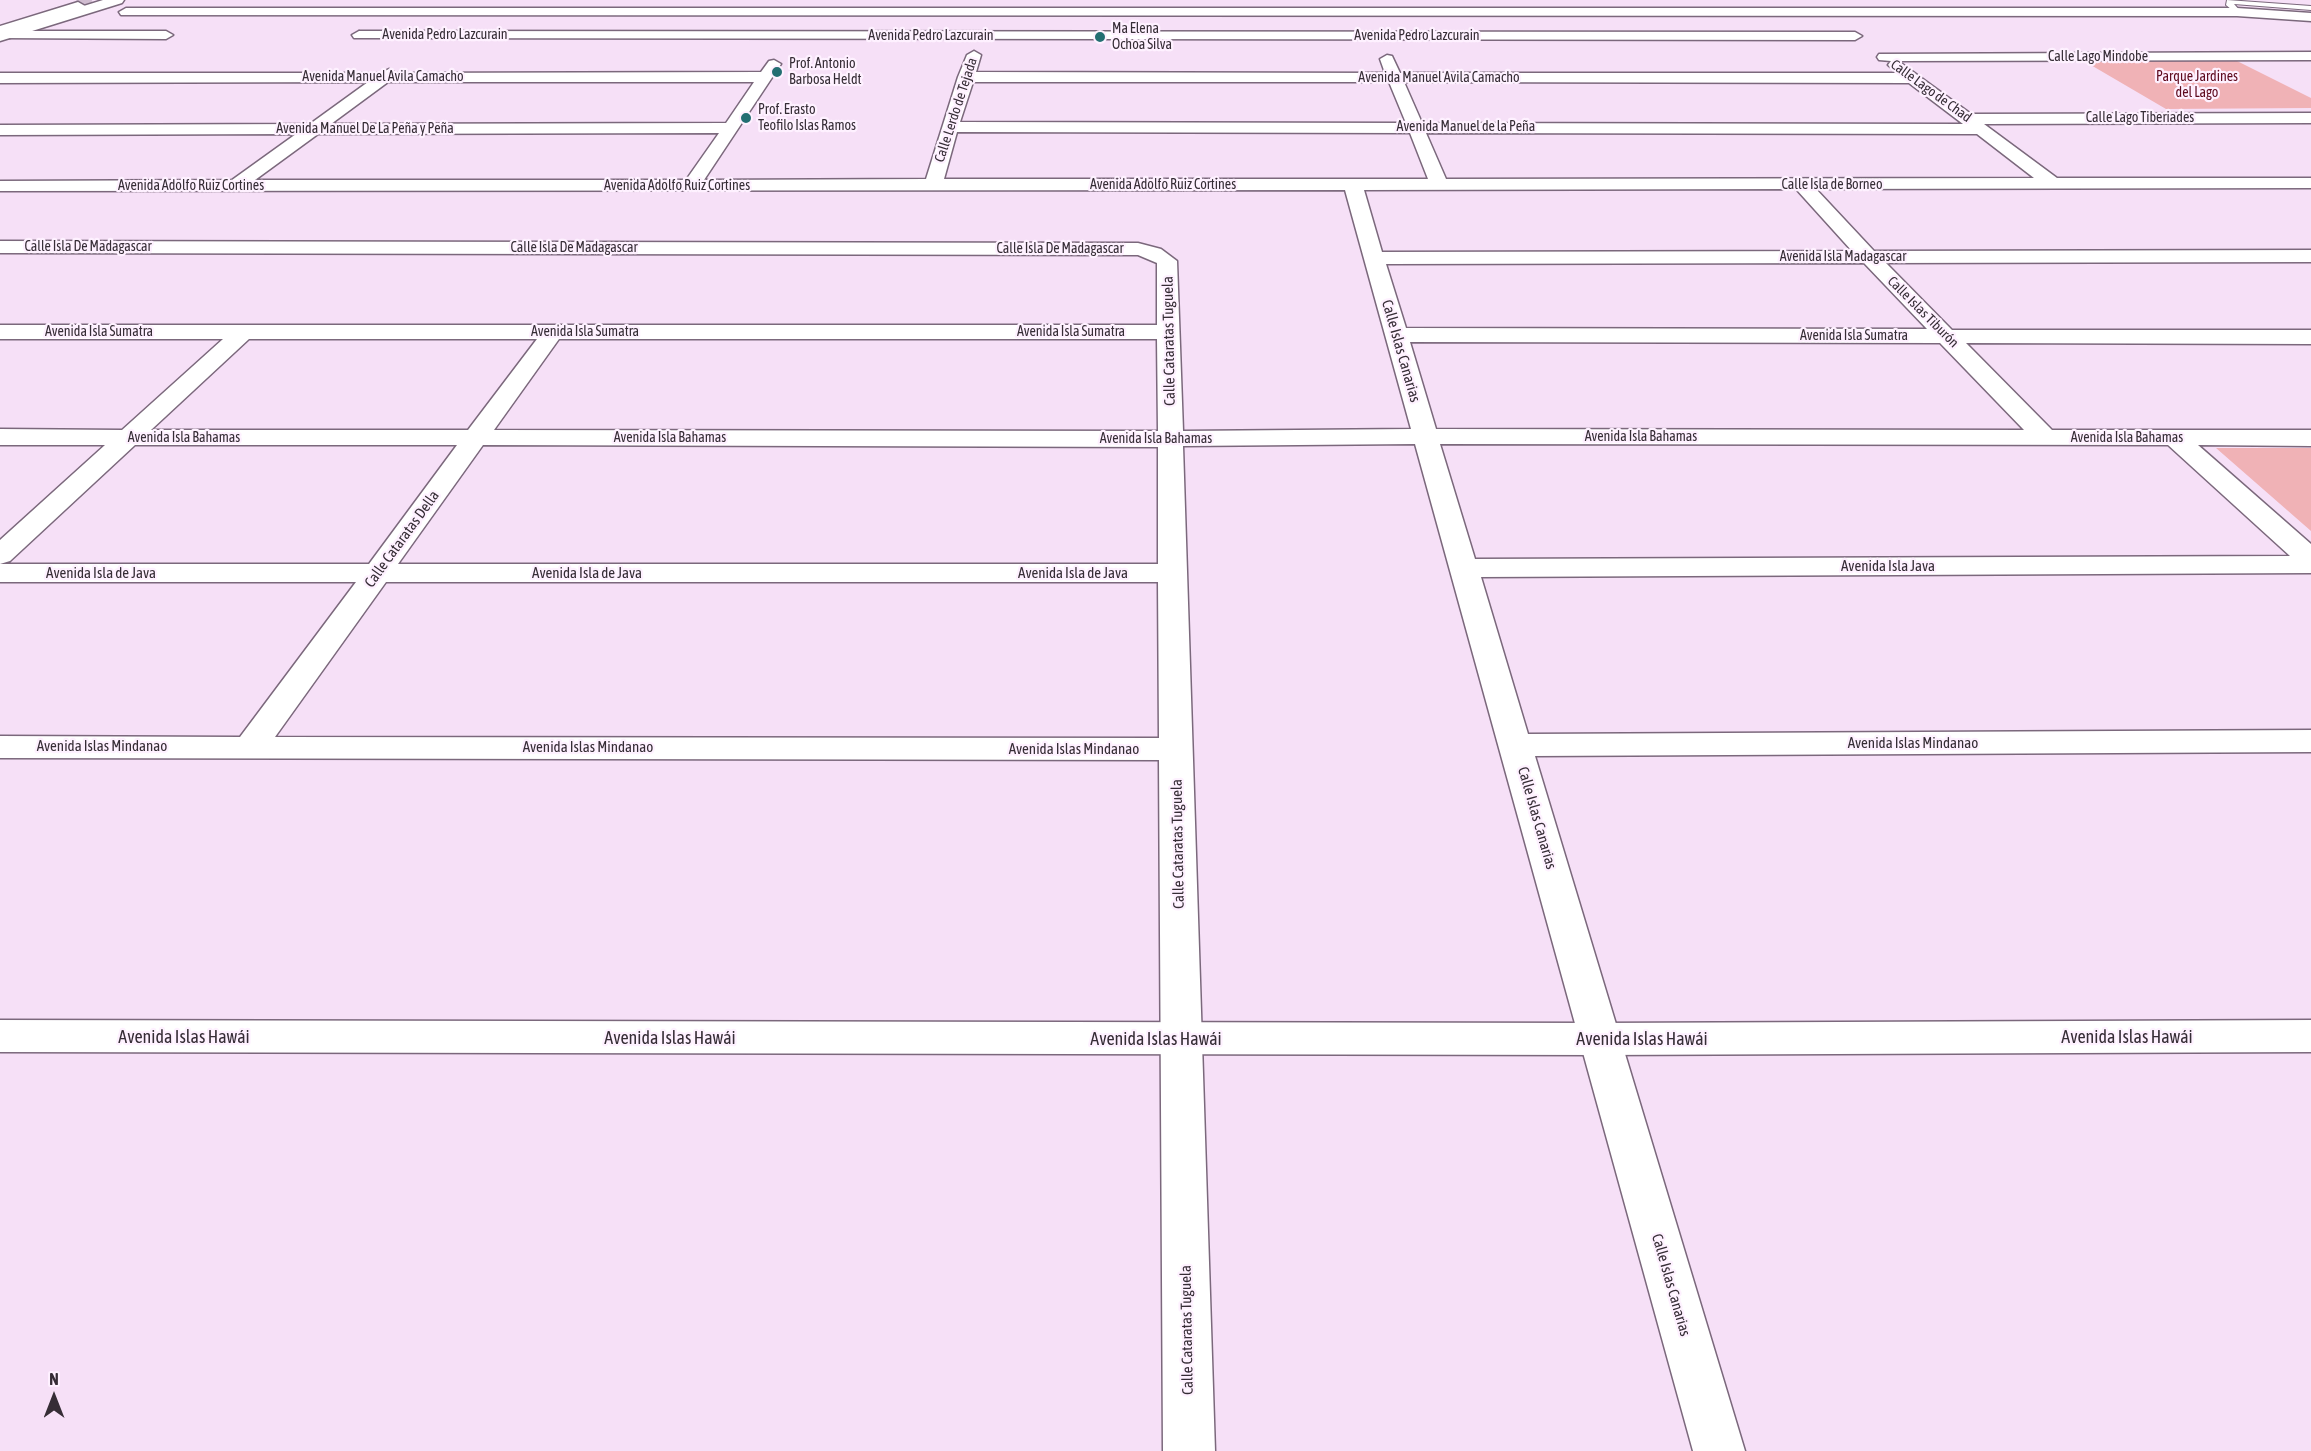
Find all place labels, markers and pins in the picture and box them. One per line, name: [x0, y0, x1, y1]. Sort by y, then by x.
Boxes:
place label: Ma Elena Ochoa Silva: [1112, 21, 1172, 54]
marker: Ma Elena Ochoa Silva: [1093, 30, 1107, 44]
place label: Prof. Antonio Barbosa Heldt: [789, 56, 862, 88]
marker: Prof. Antonio Barbosa Heldt: [770, 65, 784, 79]
place label: Prof. Erasto Teofilo Islas Ramos: [758, 102, 856, 134]
marker: Prof. Erasto Teofilo Islas Ramos: [739, 111, 753, 125]

